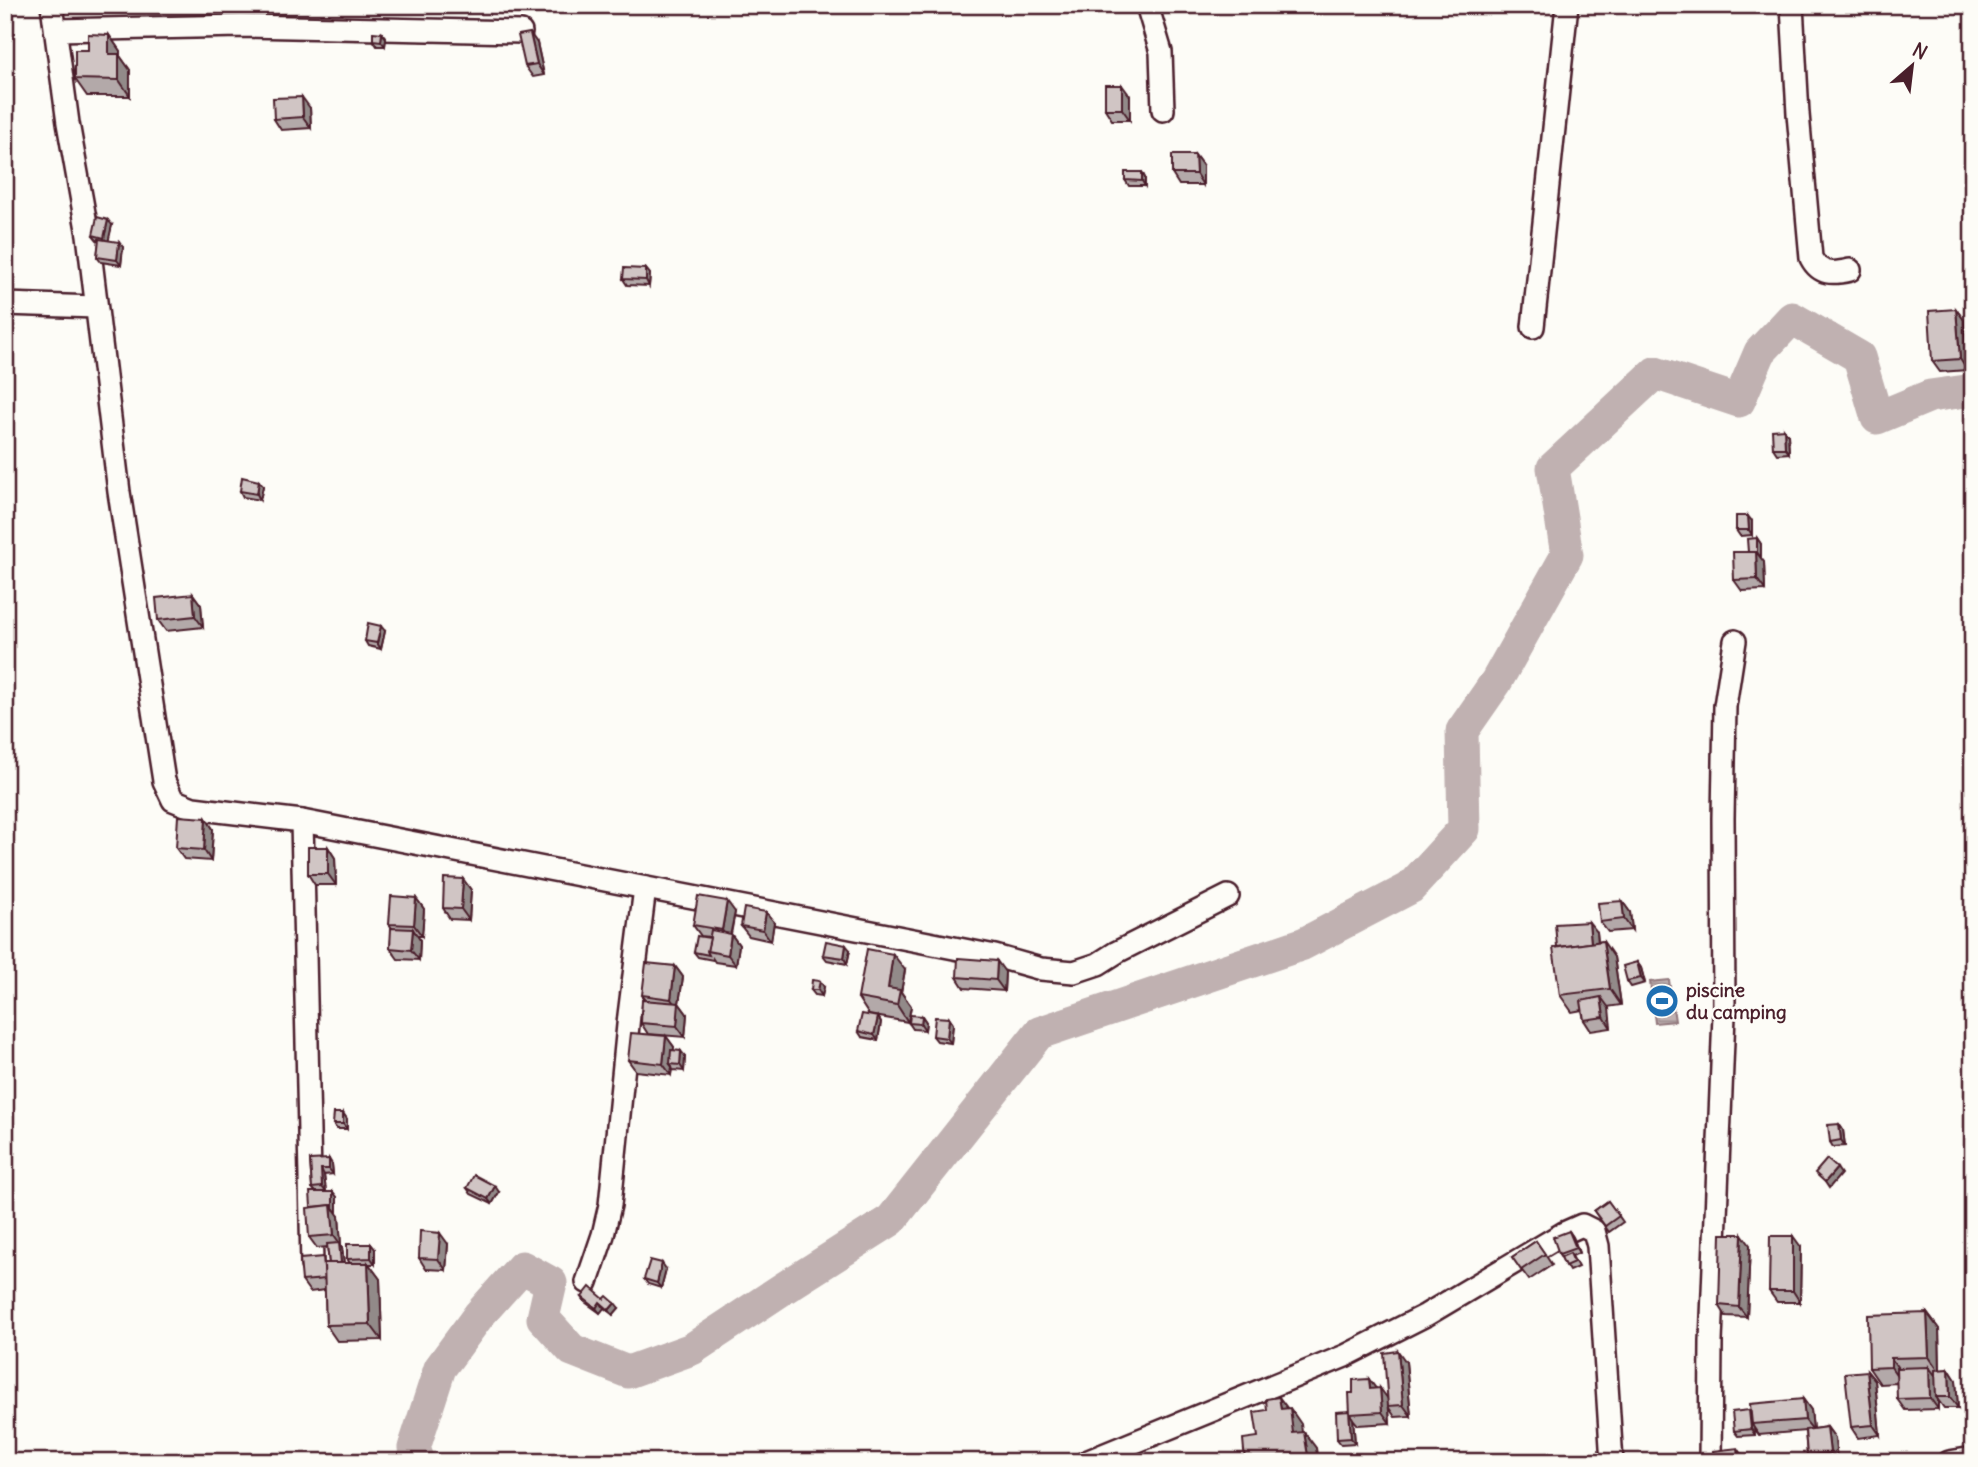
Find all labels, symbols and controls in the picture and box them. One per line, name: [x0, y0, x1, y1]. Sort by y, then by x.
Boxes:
north arrow: [1876, 32, 1946, 102]
text: N: [1909, 37, 1931, 65]
place label: piscine du camping: [1686, 978, 1787, 1024]
sports icon: piscine du camping: [1643, 982, 1681, 1020]

